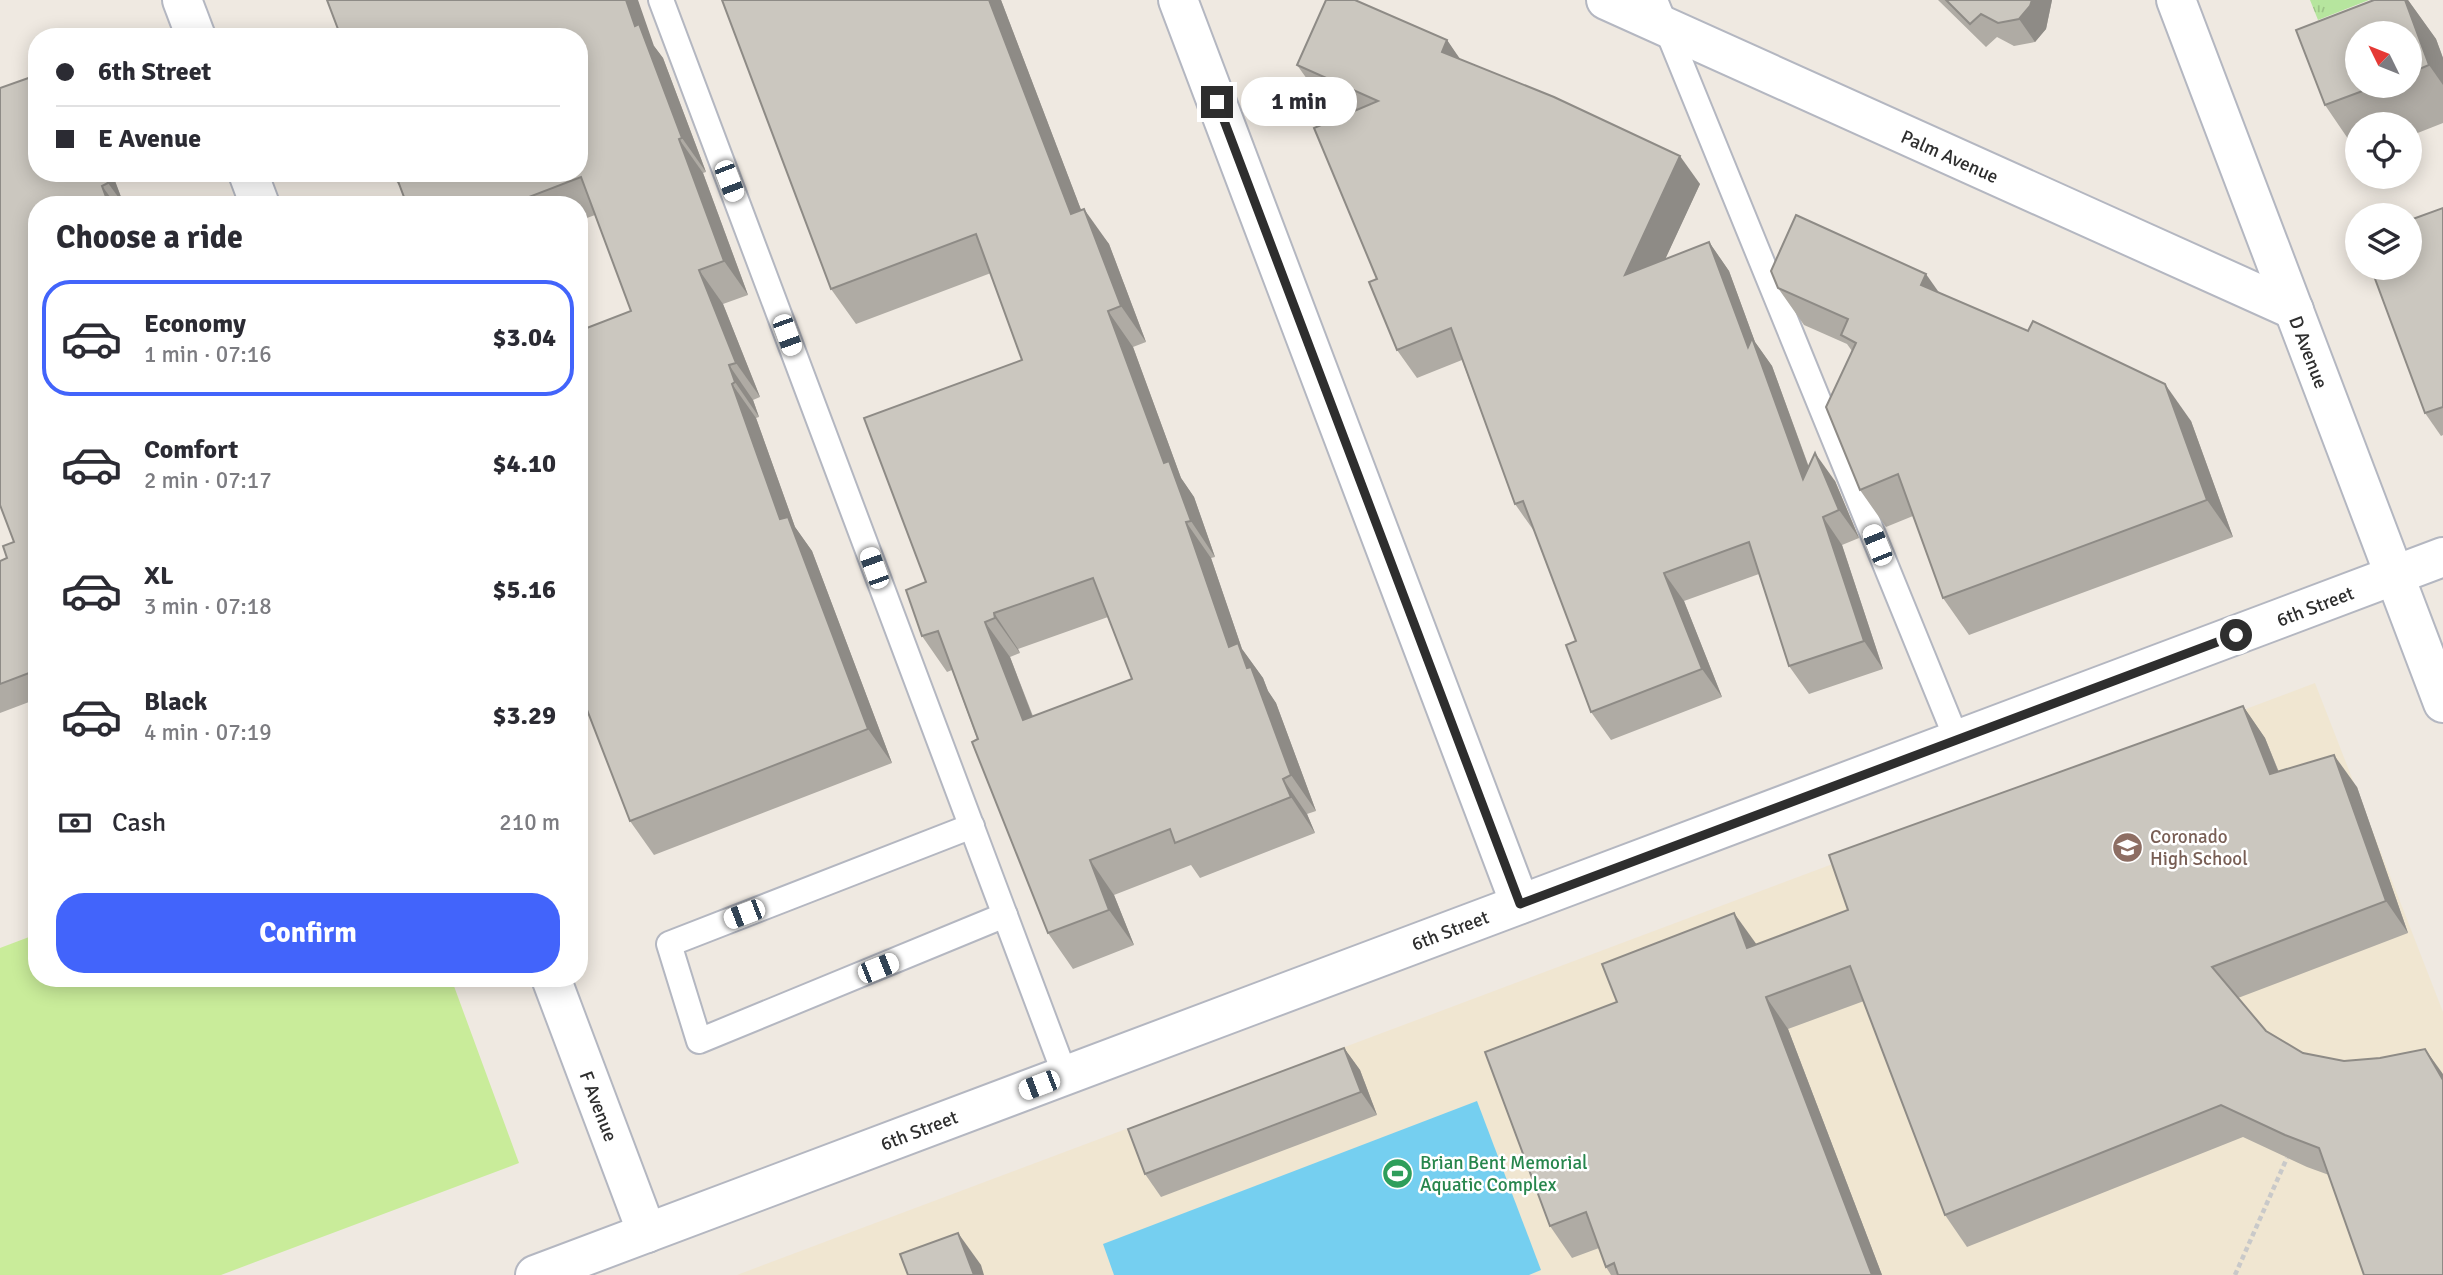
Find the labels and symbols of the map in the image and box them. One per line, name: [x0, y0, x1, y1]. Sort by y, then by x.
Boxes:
north arrow: [2345, 21, 2422, 98]
callout: 1 min: [1242, 78, 1357, 126]
route end: [1201, 86, 1233, 118]
street label: Palm Avenue: [1897, 125, 2002, 189]
car: [712, 158, 747, 204]
car: [770, 312, 805, 358]
street label: D Avenue: [2283, 313, 2333, 392]
car: [1860, 522, 1895, 568]
car: [857, 545, 892, 591]
street label: 6th Street: [2273, 581, 2358, 633]
route start: [2220, 619, 2252, 651]
place label: Coronado High School: [2150, 825, 2248, 871]
school or university icon: Coronado High School: [2110, 830, 2144, 864]
car: [721, 897, 768, 931]
street label: 6th Street: [1408, 905, 1493, 957]
car: [855, 950, 902, 986]
street label: F Avenue: [574, 1068, 622, 1145]
car: [1016, 1068, 1063, 1102]
street label: 6th Street: [877, 1105, 962, 1157]
place label: Brian Bent Memorial Aquatic Complex: [1420, 1151, 1588, 1197]
sports icon: Brian Bent Memorial Aquatic Complex: [1380, 1156, 1414, 1190]

